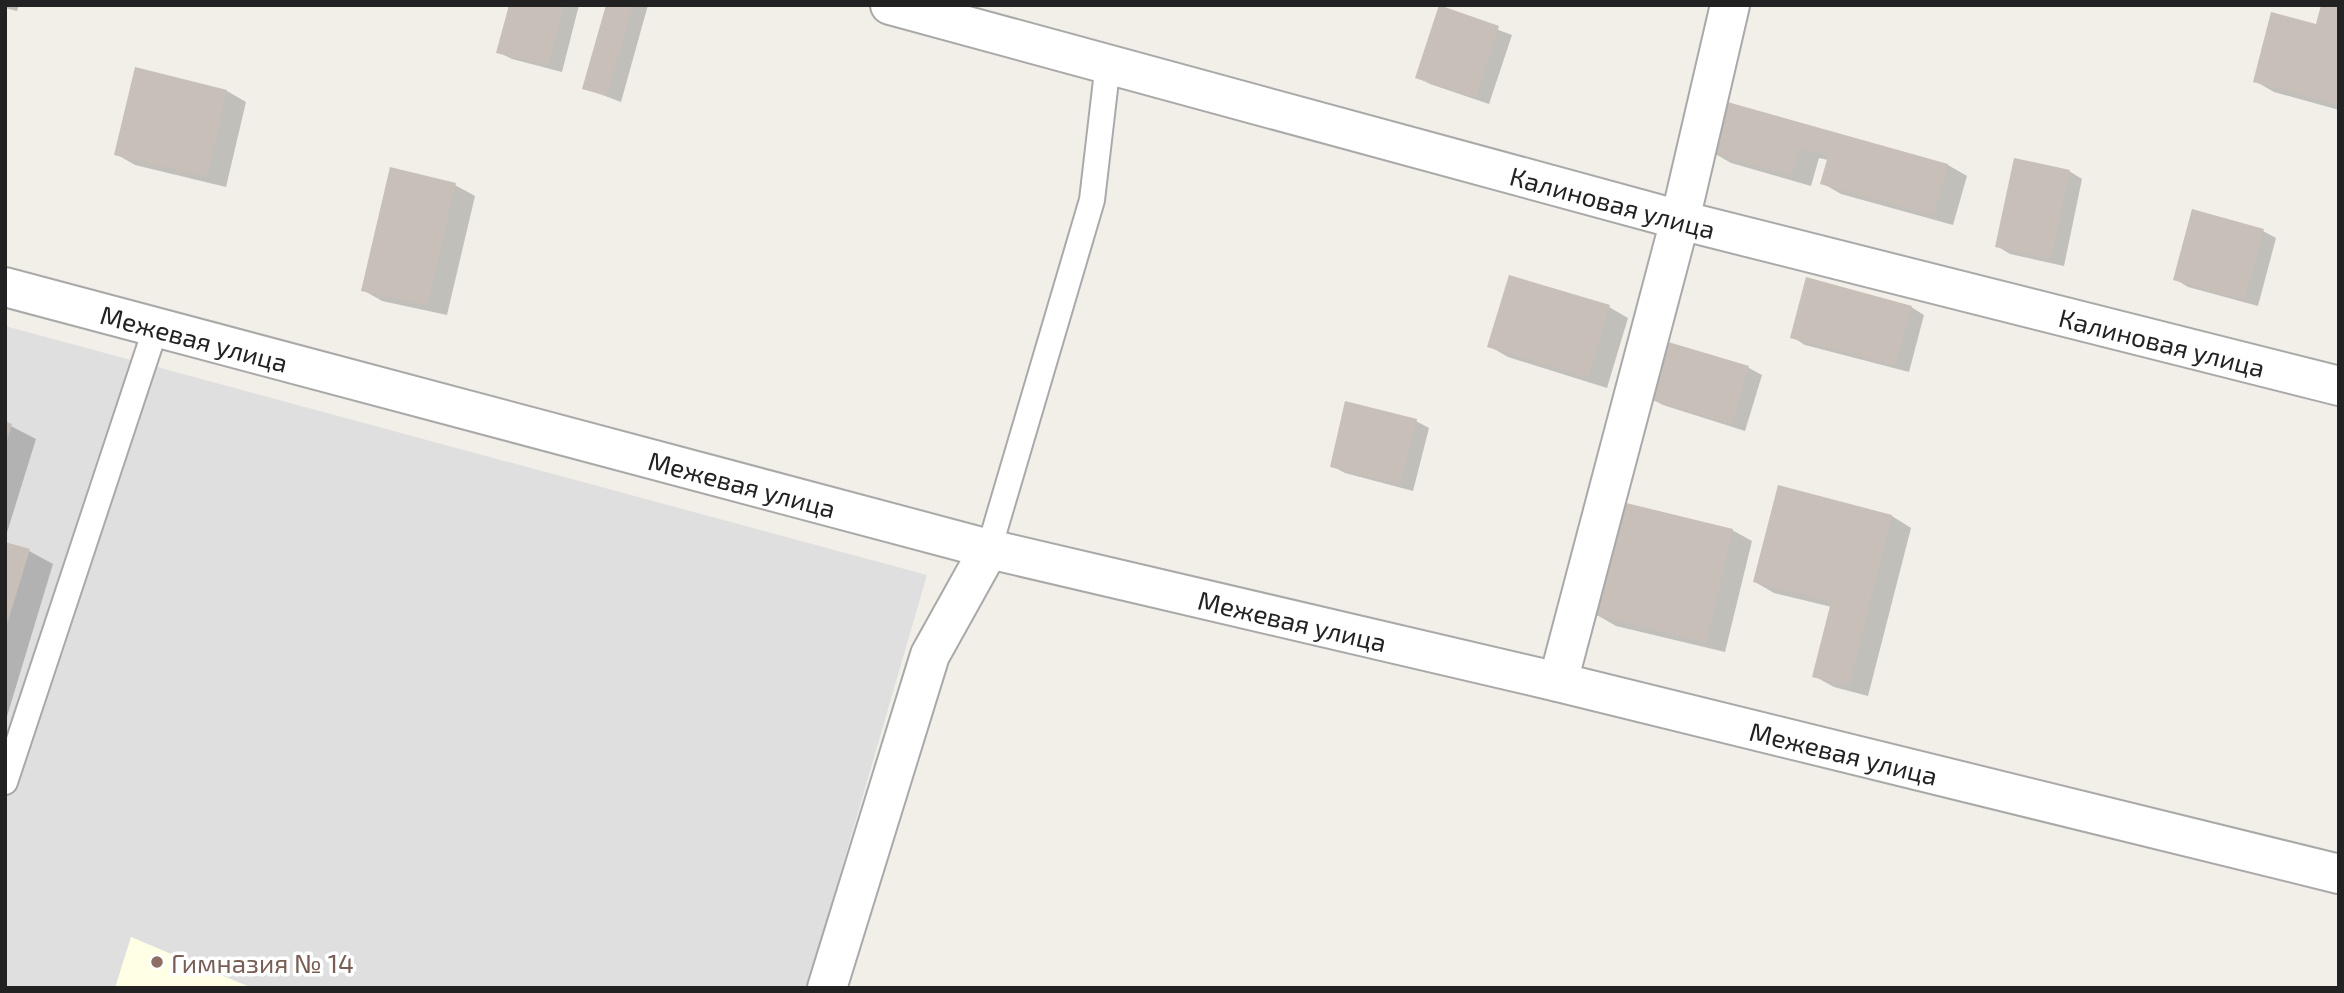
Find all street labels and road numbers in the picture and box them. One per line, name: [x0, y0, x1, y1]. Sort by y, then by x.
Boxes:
street label: Калиновая улица: [1507, 159, 1719, 244]
street label: Межевая улица: [97, 298, 291, 377]
street label: Калиновая улица: [2056, 301, 2268, 382]
street label: Межевая улица: [645, 444, 839, 523]
street label: Межевая улица: [1195, 583, 1390, 657]
street label: Межевая улица: [1747, 714, 1941, 790]

